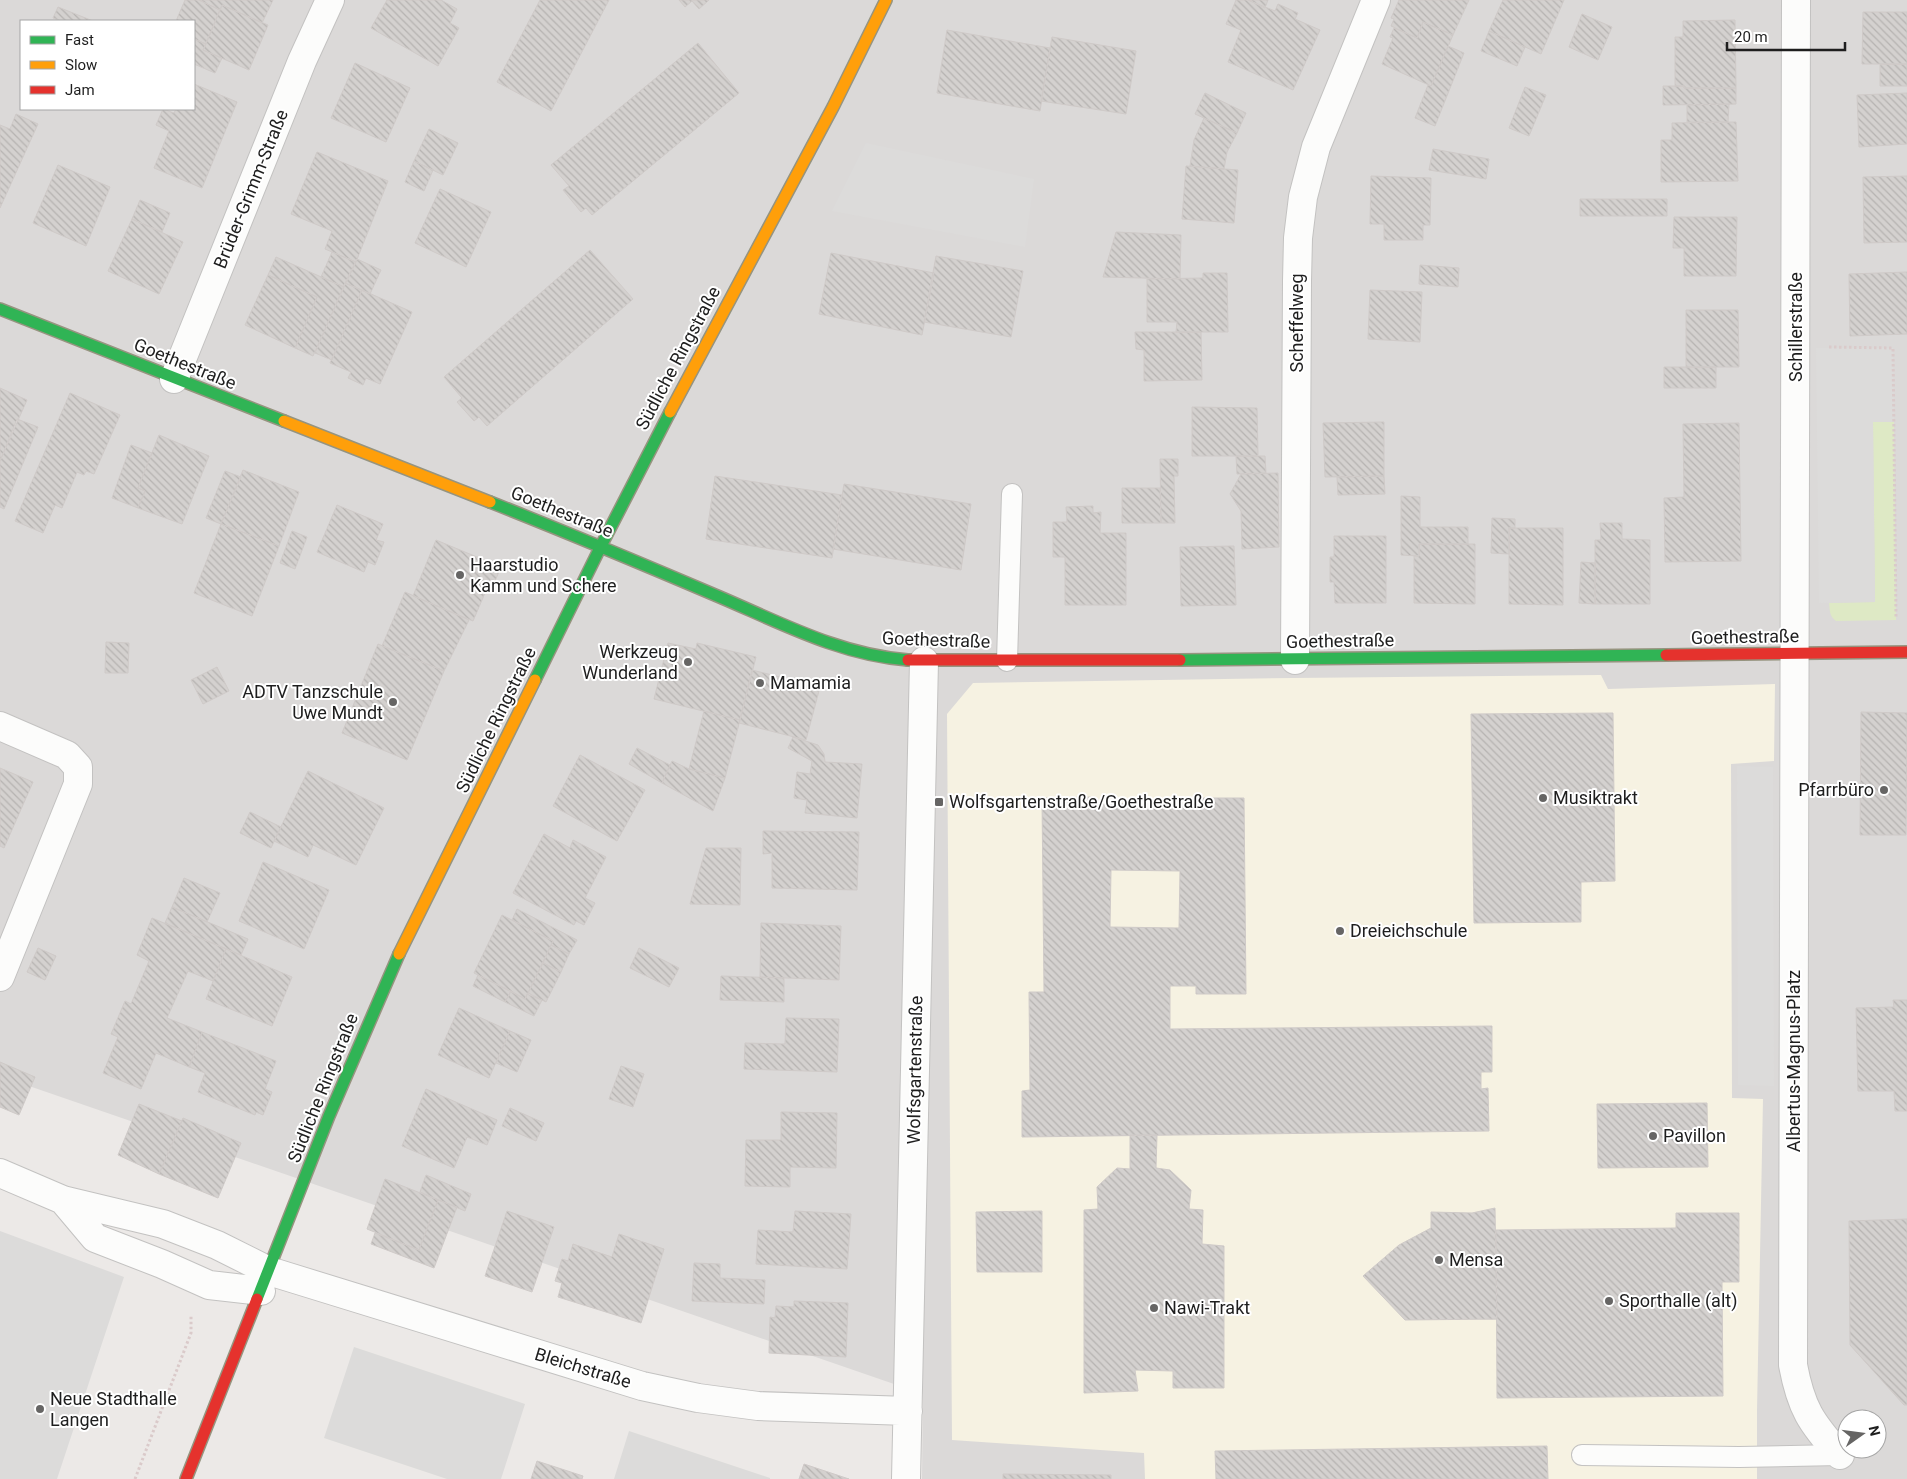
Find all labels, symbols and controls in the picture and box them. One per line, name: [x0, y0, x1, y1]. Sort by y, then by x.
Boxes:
legend: [20, 20, 195, 110]
scale bar: [1727, 20, 1844, 52]
text: 20 m: [1734, 28, 1768, 46]
text: Fast: [65, 31, 94, 49]
text: Slow: [65, 56, 97, 74]
text: Jam: [65, 81, 95, 99]
street label: Brüder-Grimm-Straße: [209, 106, 292, 271]
street label: Schillerstraße: [1785, 272, 1806, 382]
street label: Scheffelweg: [1286, 274, 1307, 372]
street label: Südliche Ringstraße: [631, 282, 724, 433]
street label: Goethestraße: [131, 333, 239, 394]
street label: Goethestraße: [508, 481, 616, 542]
place label: Haarstudio Kamm und Schere: [470, 554, 617, 596]
marker: Haarstudio Kamm und Schere: [454, 569, 466, 581]
street label: Goethestraße: [1691, 625, 1799, 648]
street label: Goethestraße: [881, 627, 991, 652]
street label: Goethestraße: [1286, 629, 1394, 652]
place label: Werkzeug Wunderland: [582, 641, 678, 683]
street label: Südliche Ringstraße: [451, 644, 540, 796]
marker: Werkzeug Wunderland: [682, 656, 694, 668]
place label: Mamamia: [770, 672, 851, 693]
marker: Mamamia: [754, 677, 766, 689]
place label: ADTV Tanzschule Uwe Mundt: [242, 681, 383, 723]
marker: ADTV Tanzschule Uwe Mundt: [387, 696, 399, 708]
place label: Pfarrbüro: [1798, 779, 1874, 800]
marker: Pfarrbüro: [1878, 784, 1890, 796]
place label: Musiktrakt: [1553, 787, 1638, 808]
place label: Wolfsgartenstraße/Goethestraße: [949, 791, 1213, 812]
marker: Musiktrakt: [1537, 792, 1549, 804]
marker: Wolfsgartenstraße/Goethestraße: [933, 796, 945, 808]
place label: Dreieichschule: [1350, 920, 1467, 941]
marker: Dreieichschule: [1334, 925, 1346, 937]
street label: Albertus-Magnus-Platz: [1783, 970, 1804, 1152]
street label: Wolfsgartenstraße: [903, 995, 926, 1144]
street label: Südliche Ringstraße: [283, 1010, 362, 1166]
place label: Pavillon: [1663, 1125, 1726, 1146]
marker: Pavillon: [1647, 1130, 1659, 1142]
place label: Mensa: [1449, 1249, 1503, 1270]
marker: Mensa: [1433, 1254, 1445, 1266]
place label: Sporthalle (alt): [1619, 1290, 1737, 1312]
marker: Sporthalle (alt): [1603, 1295, 1615, 1307]
place label: Nawi-Trakt: [1164, 1297, 1250, 1318]
marker: Nawi-Trakt: [1148, 1302, 1160, 1314]
street label: Bleichstraße: [532, 1343, 634, 1392]
place label: Neue Stadthalle Langen: [50, 1388, 177, 1430]
marker: Neue Stadthalle Langen: [34, 1403, 46, 1415]
north arrow: [1837, 1409, 1887, 1459]
text: N: [1866, 1424, 1884, 1438]

